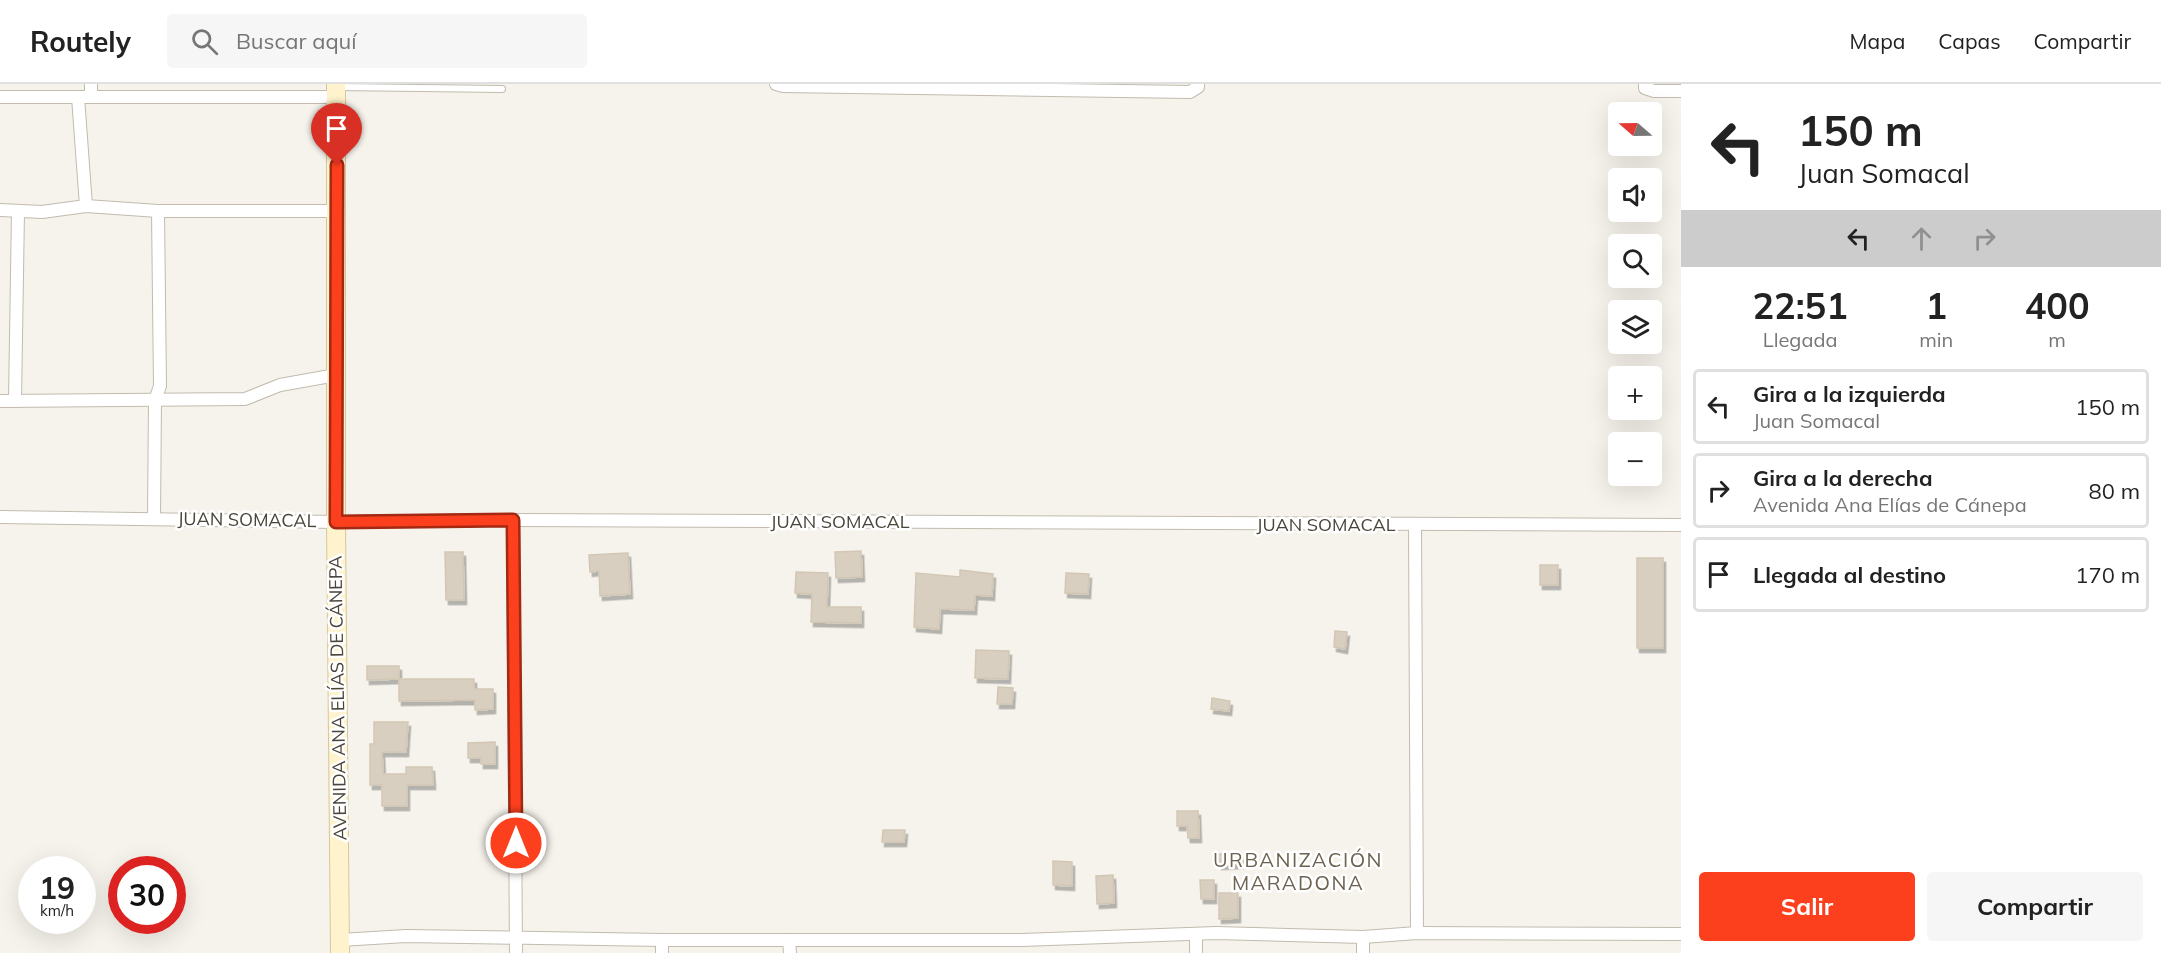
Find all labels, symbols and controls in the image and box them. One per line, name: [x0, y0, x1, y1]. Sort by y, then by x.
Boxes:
search box: [167, 14, 587, 68]
text: Routely: [30, 24, 131, 59]
icon: search: [188, 25, 221, 58]
text: Buscar aquí: [236, 27, 357, 55]
text: Mapa: [1850, 28, 1905, 54]
text: Capas: [1938, 28, 2001, 54]
text: Compartir: [2034, 28, 2131, 54]
north arrow: [1608, 102, 1662, 156]
map controls: [1608, 102, 1662, 486]
pin: [311, 103, 362, 165]
text: 150 m: [1798, 104, 1923, 157]
icon: left: [1699, 108, 1777, 186]
icon: arrive: [320, 112, 353, 145]
text: Juan Somacal: [1798, 156, 1970, 190]
button: sound: [1608, 168, 1662, 222]
icon: left: [1842, 222, 1875, 255]
icon: ahead: [1905, 222, 1938, 255]
icon: right: [1968, 222, 2001, 255]
button: search: [1608, 234, 1662, 288]
text: 22:51: [1752, 283, 1848, 328]
text: 1: [1925, 283, 1947, 328]
text: 400: [2025, 283, 2090, 328]
button: layers: [1608, 300, 1662, 354]
text: Llegada: [1763, 327, 1837, 352]
text: min: [1919, 327, 1953, 352]
text: m: [2048, 327, 2066, 352]
button: +: [1608, 366, 1662, 420]
text: Gira a la izquierda: [1753, 380, 1946, 408]
icon: left: [1702, 390, 1735, 423]
text: 150 m: [2075, 393, 2140, 421]
text: Juan Somacal: [1753, 408, 1880, 433]
button: −: [1608, 432, 1662, 486]
text: Gira a la derecha: [1753, 464, 1933, 492]
icon: right: [1702, 474, 1735, 507]
text: 80 m: [2089, 477, 2140, 505]
text: Avenida Ana Elías de Cánepa: [1753, 492, 2027, 517]
street label: JUAN SOMACAL: [177, 507, 317, 532]
street label: JUAN SOMACAL: [771, 510, 910, 533]
street label: JUAN SOMACAL: [1257, 513, 1396, 536]
street label: AVENIDA ANA ELÍAS DE CÁNEPA: [324, 555, 351, 841]
icon: arrive: [1702, 558, 1735, 591]
text: Llegada al destino: [1753, 561, 1946, 589]
text: 170 m: [2075, 561, 2140, 589]
position arrow: [484, 811, 548, 875]
district label: URBANIZACIÓN MARADONA: [1213, 847, 1383, 895]
speed limit sign: 30: [108, 856, 186, 934]
text: 19: [39, 869, 75, 907]
button: Salir: [1699, 872, 1915, 941]
button: Compartir: [1927, 872, 2143, 941]
text: km/h: [40, 901, 74, 920]

